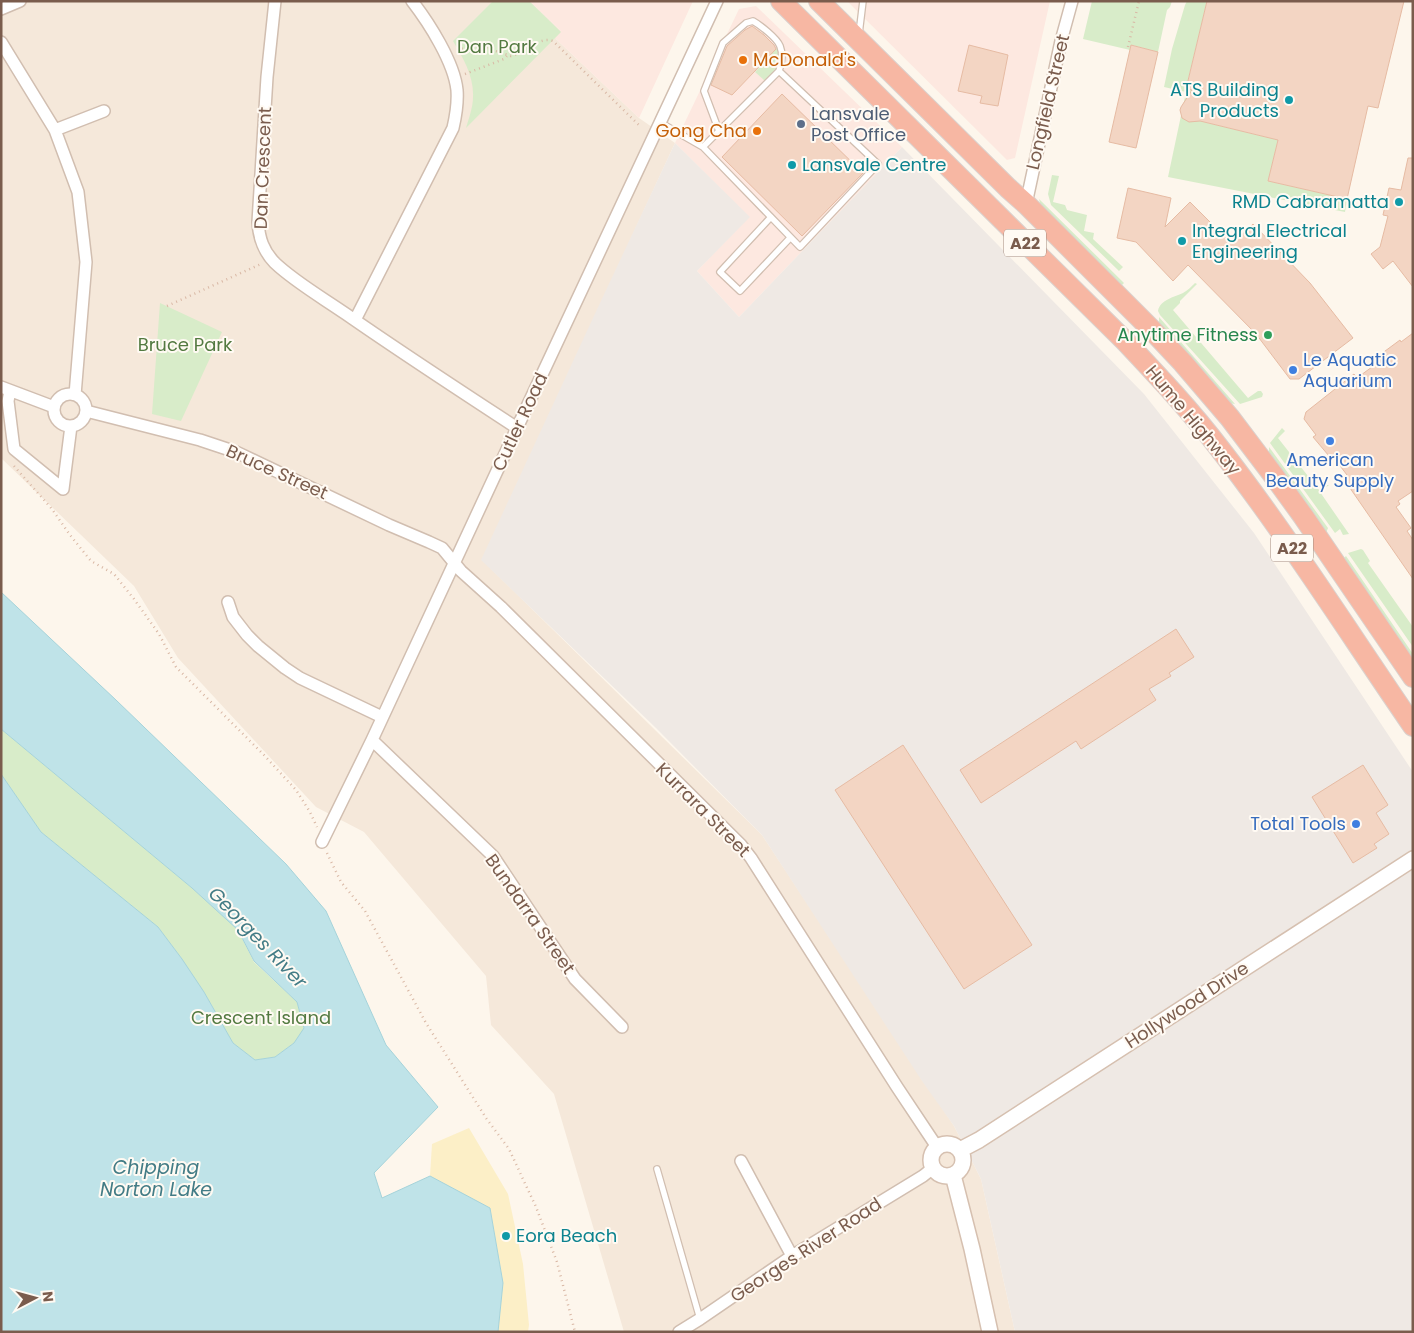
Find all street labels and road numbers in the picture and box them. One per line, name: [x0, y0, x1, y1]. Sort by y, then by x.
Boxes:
street label: Longfield Street: [1020, 32, 1075, 172]
street label: Dan Crescent: [248, 106, 277, 230]
road number: A22: [1004, 230, 1046, 256]
street label: Hume Highway: [1140, 360, 1247, 480]
street label: Cutler Road: [486, 369, 553, 475]
street label: Bruce Street: [222, 438, 332, 505]
road number: A22: [1271, 534, 1313, 562]
street label: Kurrara Street: [651, 757, 756, 862]
street label: Bundarra Street: [480, 849, 581, 979]
street label: Hollywood Drive: [1120, 955, 1253, 1054]
street label: Georges River Road: [725, 1191, 886, 1308]

